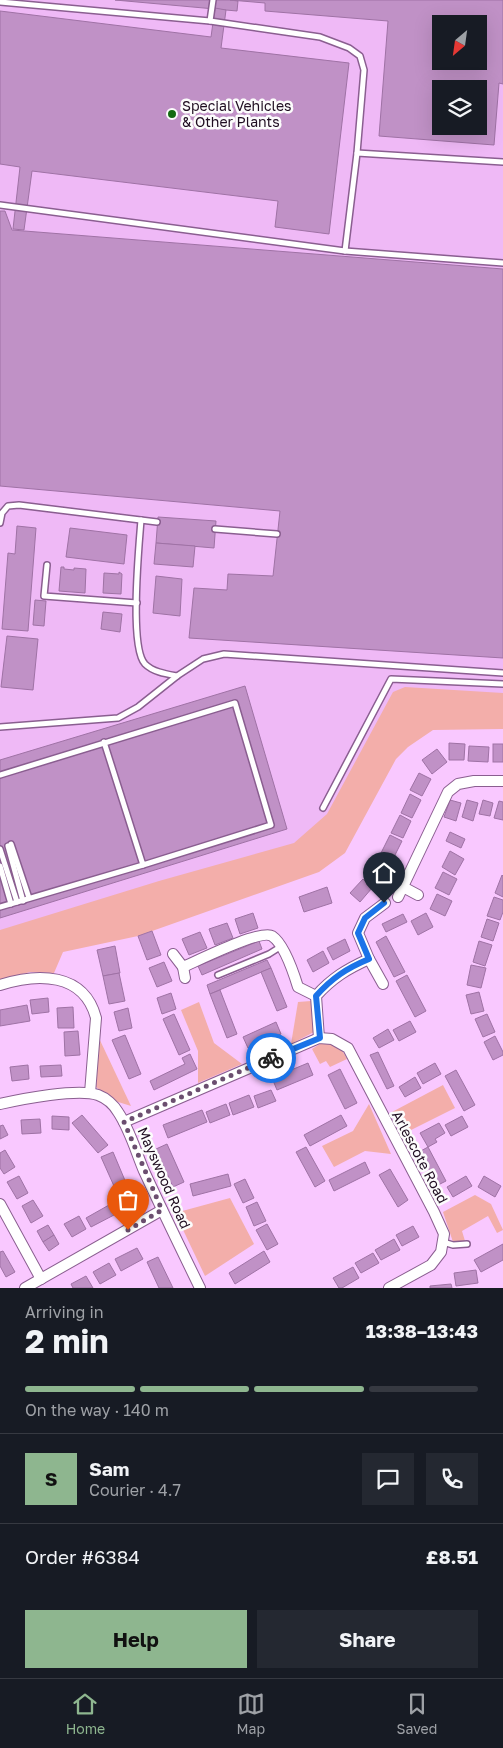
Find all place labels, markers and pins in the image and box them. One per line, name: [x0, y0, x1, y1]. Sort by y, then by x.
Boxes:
place label: Special Vehicles & Other Plants: [182, 97, 292, 130]
marker: Special Vehicles & Other Plants: [166, 108, 178, 120]
pin: [363, 852, 405, 903]
pin: [107, 1179, 149, 1230]

